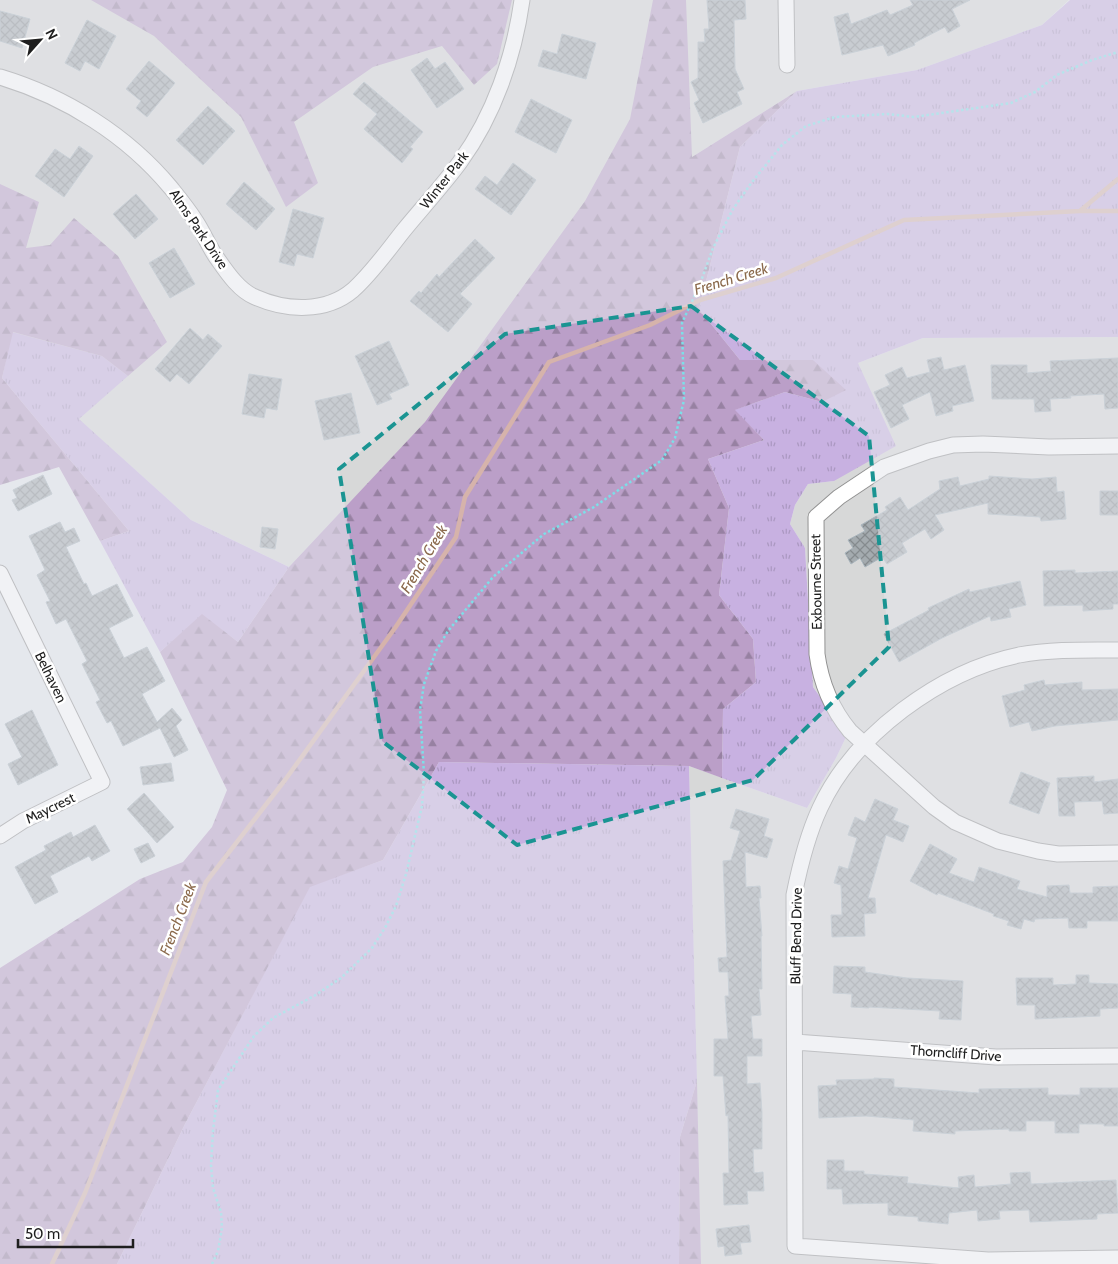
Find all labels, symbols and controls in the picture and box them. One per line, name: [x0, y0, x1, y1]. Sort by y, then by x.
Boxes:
north arrow: [15, 15, 65, 65]
text: N: [41, 26, 62, 43]
street label: Winter Park: [416, 147, 473, 213]
street label: Alms Park Drive: [166, 185, 232, 273]
water label: French Creek: [692, 259, 771, 299]
water label: French Creek: [397, 521, 452, 596]
street label: Exbourne Street: [806, 534, 826, 630]
street label: Belhaven: [31, 648, 71, 706]
street label: Maycrest: [22, 788, 78, 828]
water label: French Creek: [156, 880, 200, 958]
street label: Bluff Bend Drive: [786, 887, 806, 985]
street label: Thorncliff Drive: [910, 1041, 1002, 1065]
scale bar: [18, 1216, 132, 1248]
text: 50 m: [25, 1225, 60, 1243]

